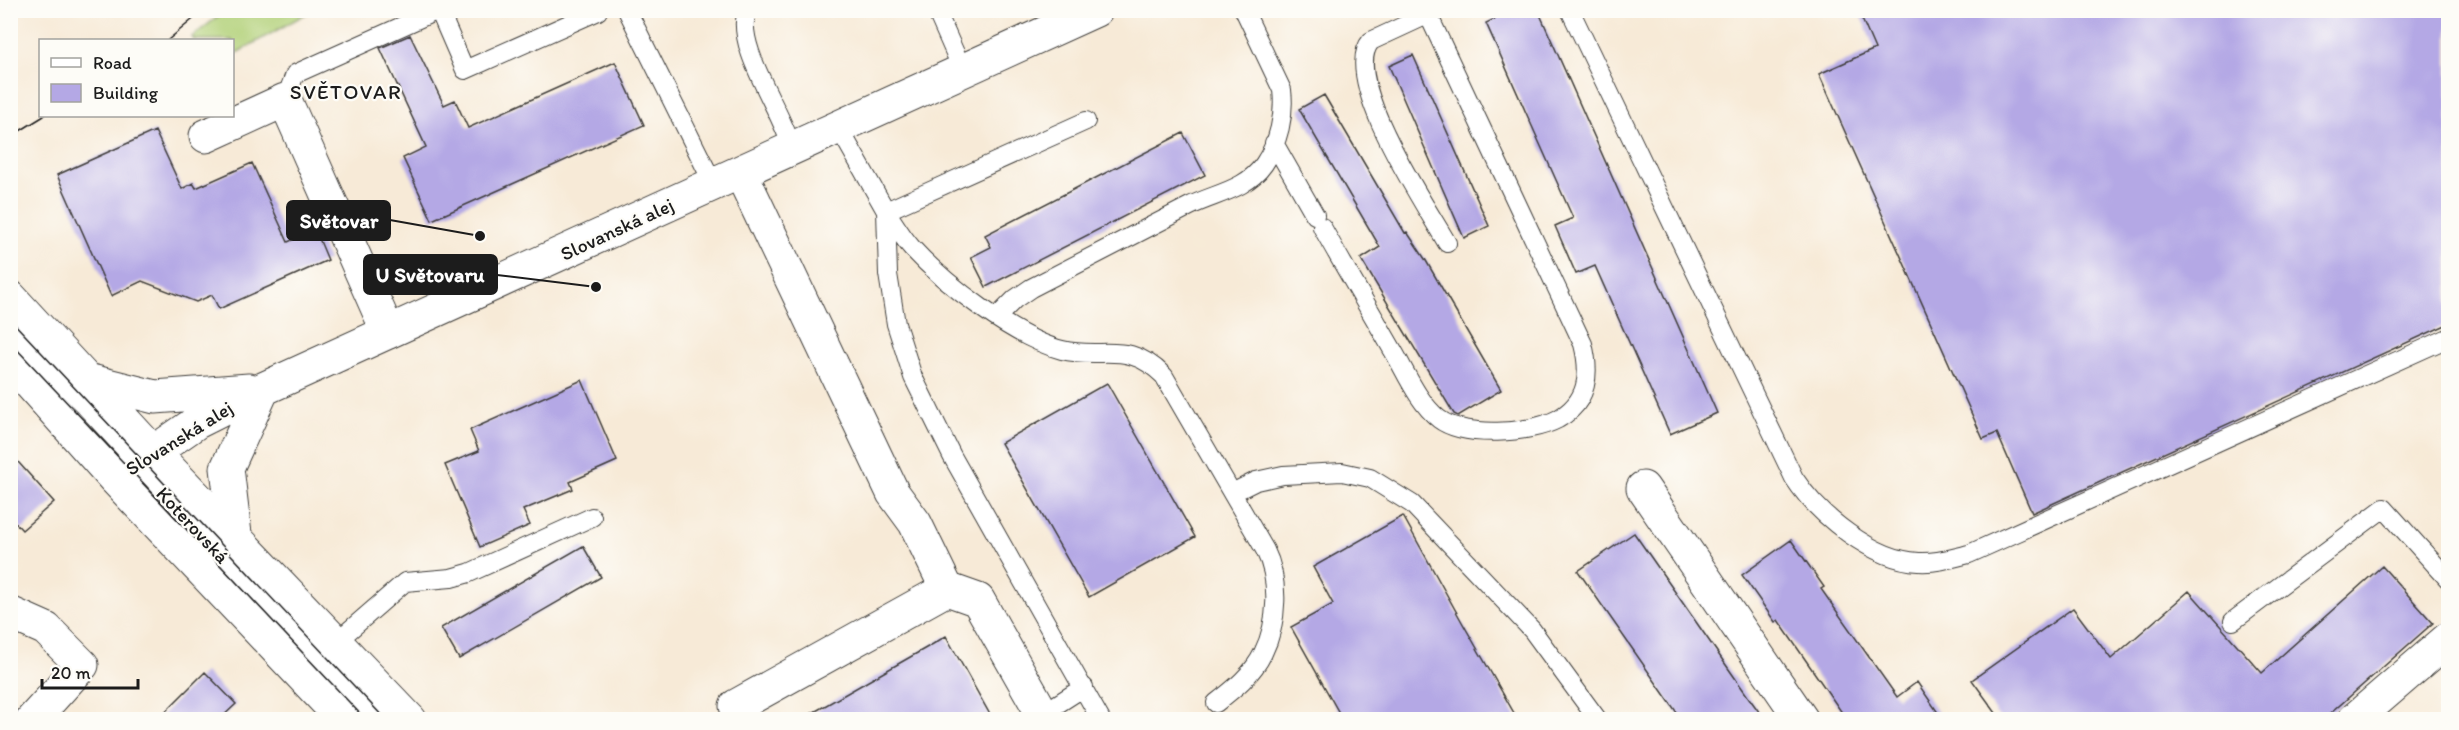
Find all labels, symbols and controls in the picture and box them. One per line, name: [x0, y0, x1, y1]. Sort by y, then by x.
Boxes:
legend: [39, 39, 234, 117]
text: Road: [93, 52, 132, 74]
district label: SVĚTOVAR: [290, 79, 402, 104]
text: Building: [93, 82, 159, 104]
street label: Slovanská alej: [557, 192, 677, 266]
callout: Světovar: [287, 201, 390, 240]
text: Světovar: [300, 208, 379, 233]
callout: U Světovaru: [364, 255, 497, 294]
text: U Světovaru: [376, 262, 485, 287]
street label: Slovanská alej: [121, 395, 237, 481]
street label: Koterovská: [151, 482, 235, 569]
scale bar: [42, 652, 138, 690]
text: 20 m: [51, 662, 91, 684]

